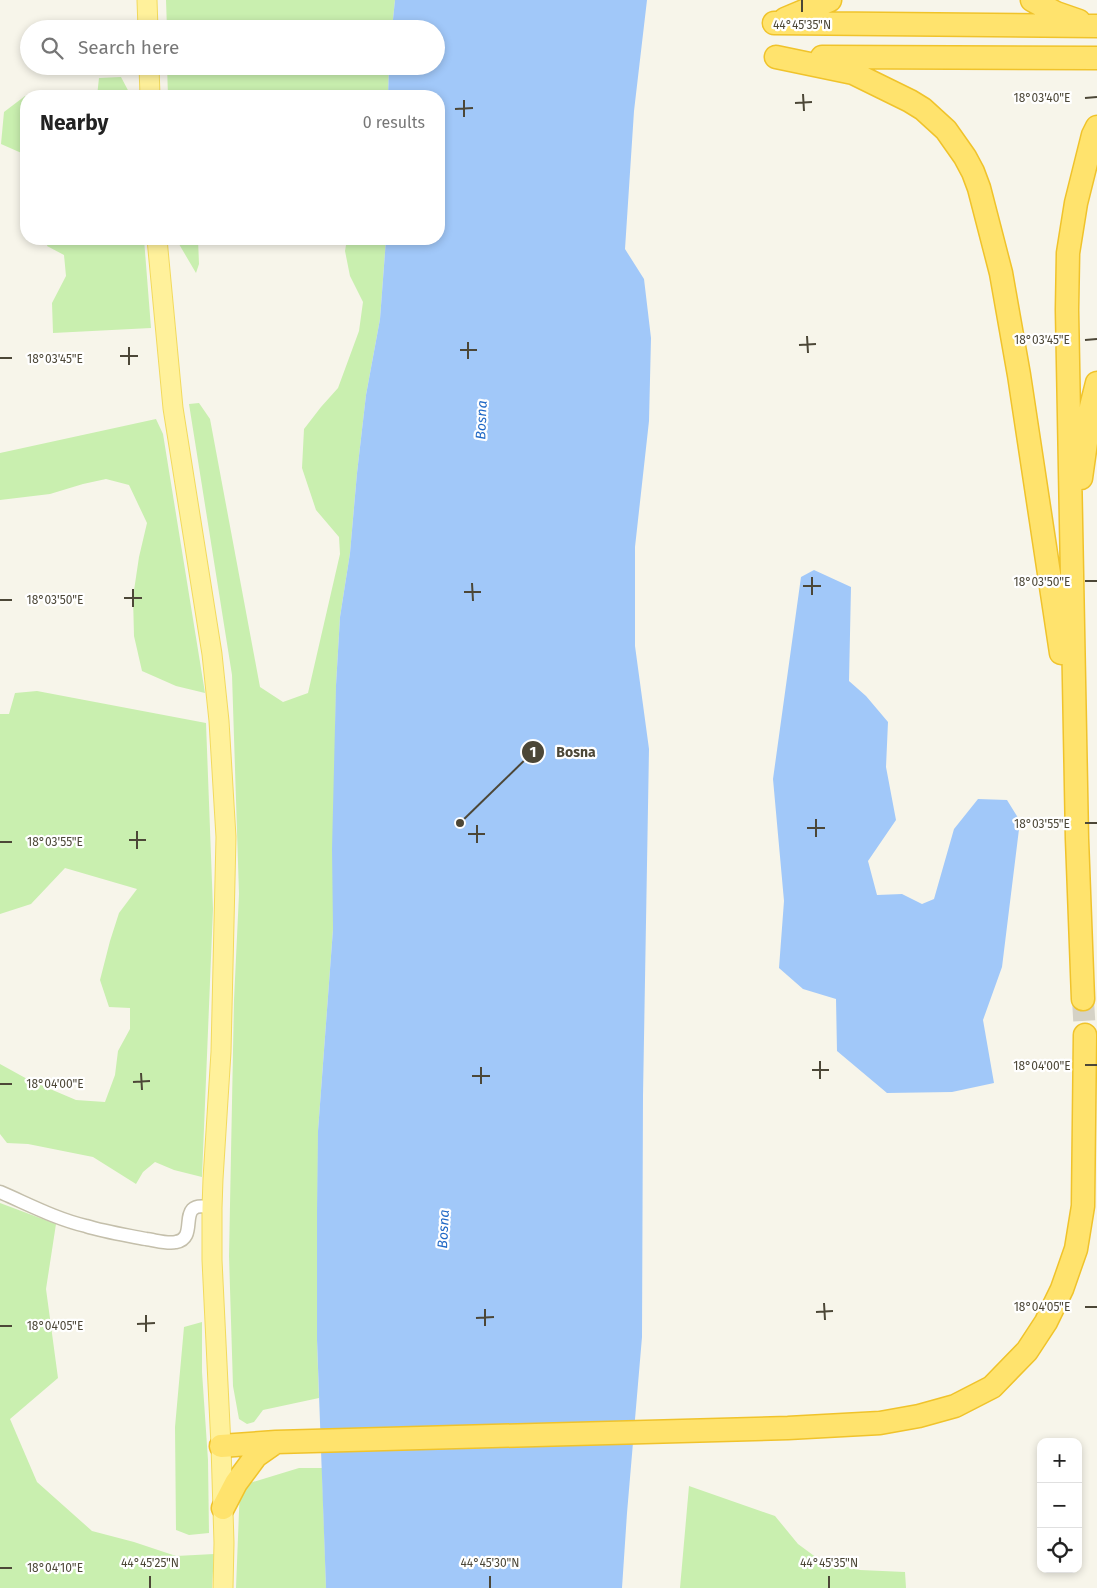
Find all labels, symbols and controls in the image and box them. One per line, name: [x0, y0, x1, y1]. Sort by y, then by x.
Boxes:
text: 44°45'35"N: [773, 18, 831, 32]
search box: [20, 20, 445, 75]
icon: search: [38, 34, 66, 62]
text: Search here: [78, 36, 179, 59]
text: 18°03'40"E: [1014, 91, 1070, 105]
text: Nearby: [40, 110, 108, 136]
text: 0 results: [363, 113, 425, 132]
text: 18°03'45"E: [1014, 333, 1070, 347]
text: 18°03'45"E: [27, 352, 83, 366]
water label: Bosna: [472, 400, 491, 440]
text: 18°03'50"E: [1013, 575, 1071, 589]
text: 18°03'50"E: [26, 593, 84, 607]
callout: Bosna: [521, 737, 605, 766]
text: 1: [530, 743, 536, 761]
text: Bosna: [556, 744, 596, 761]
text: 18°03'55"E: [1014, 817, 1070, 831]
text: 18°03'55"E: [27, 835, 83, 849]
text: 18°04'00"E: [1013, 1059, 1071, 1073]
text: 18°04'00"E: [26, 1077, 84, 1091]
water label: Bosna: [434, 1209, 453, 1249]
text: 18°04'05"E: [1014, 1300, 1070, 1314]
text: 18°04'05"E: [27, 1319, 83, 1333]
map controls: [1037, 1438, 1082, 1573]
button: +: [1037, 1438, 1082, 1483]
button: −: [1037, 1483, 1082, 1528]
button: locate: [1037, 1528, 1082, 1573]
text: 44°45'25"N: [121, 1556, 179, 1570]
text: 44°45'30"N: [460, 1556, 520, 1570]
text: 44°45'35"N: [800, 1556, 858, 1570]
text: 18°04'10"E: [27, 1561, 83, 1575]

